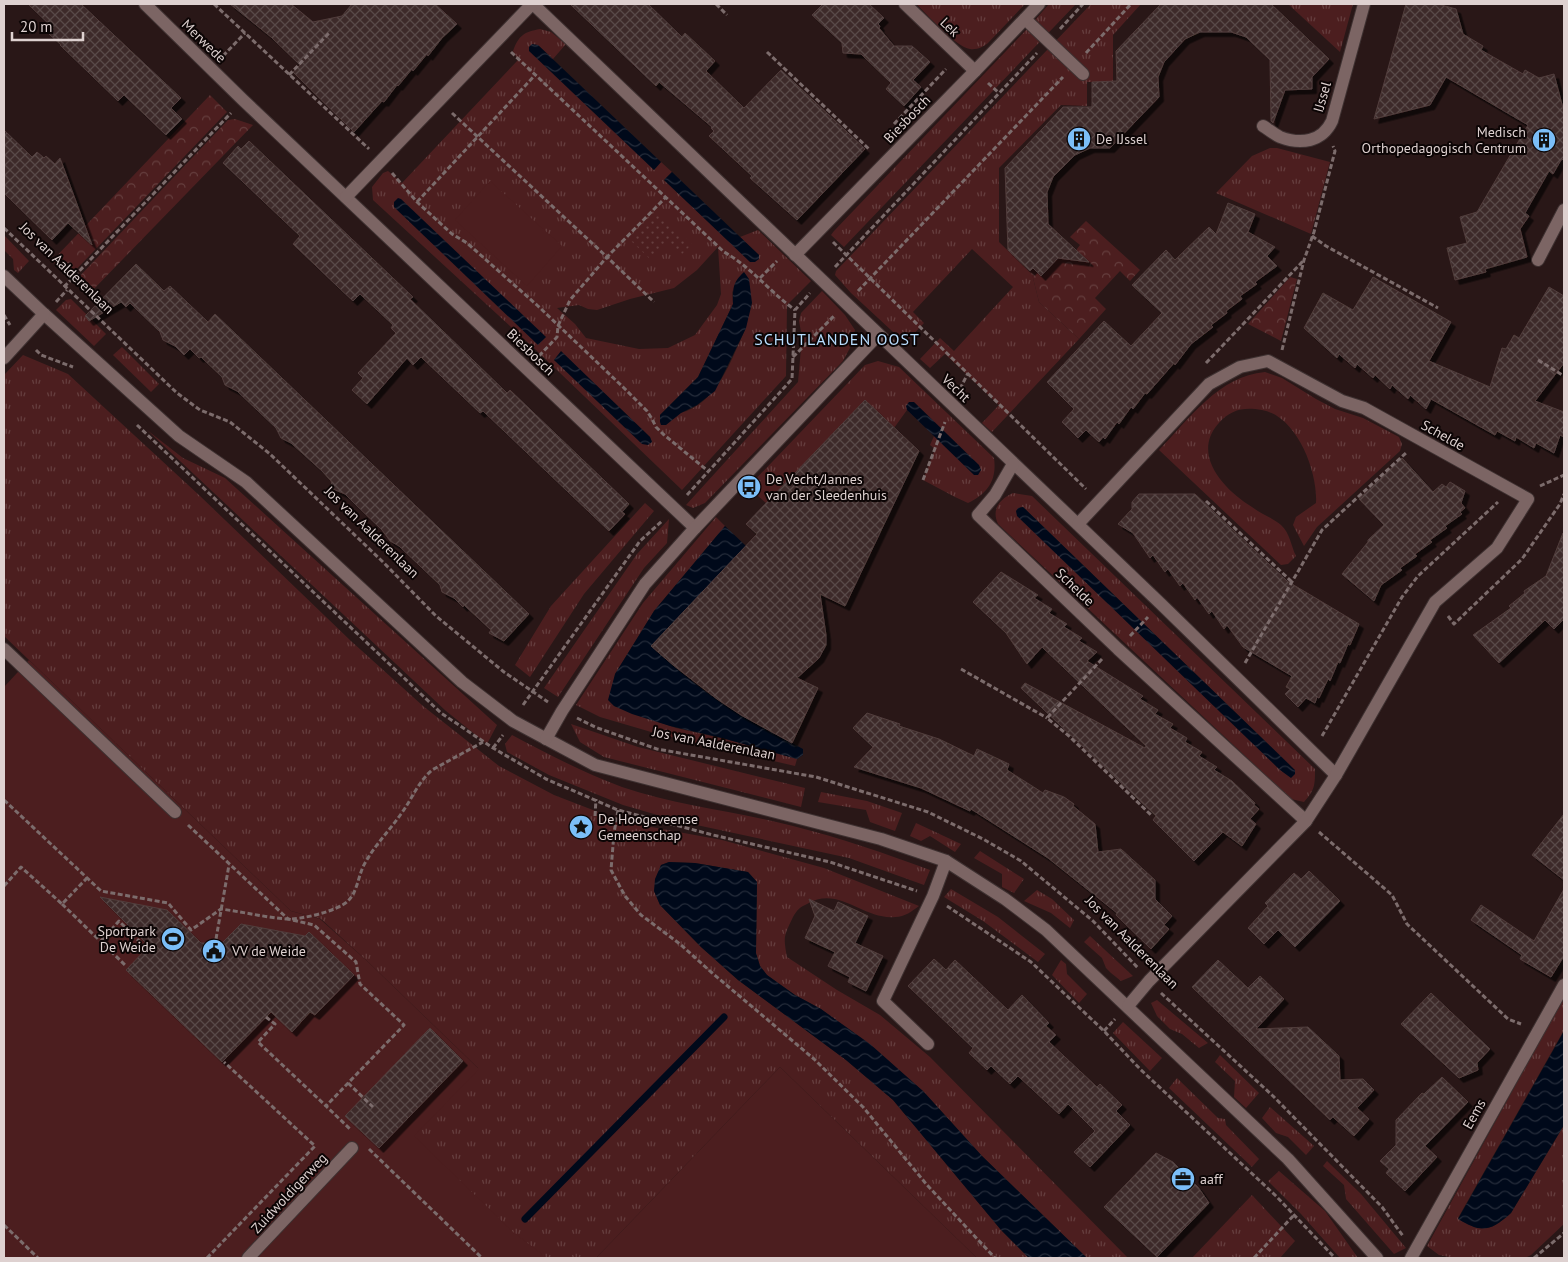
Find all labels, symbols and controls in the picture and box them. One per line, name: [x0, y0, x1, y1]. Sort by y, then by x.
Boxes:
scale bar: [12, 10, 84, 42]
street label: Lek: [936, 13, 964, 41]
street label: Merwede: [178, 15, 230, 67]
text: 20 m: [20, 17, 53, 36]
street label: IJssel: [1309, 80, 1335, 114]
street label: Biesbosch: [880, 91, 934, 147]
place label: Medisch Orthopedagogisch Centrum: [1362, 123, 1526, 157]
building icon: De IJssel: [1066, 126, 1092, 152]
building icon: Medisch Orthopedagogisch Centrum: [1531, 127, 1557, 153]
place label: De IJssel: [1096, 130, 1147, 148]
street label: Jos van Aalderenlaan: [15, 218, 118, 318]
street label: Biesbosch: [503, 325, 559, 379]
district label: SCHUTLANDEN OOST: [754, 329, 920, 349]
street label: Vecht: [937, 369, 974, 406]
street label: Schelde: [1418, 416, 1468, 454]
place label: De Vecht/Jannes van der Sleedenhuis: [766, 470, 887, 504]
bus stop icon: De Vecht/Jannes van der Sleedenhuis: [736, 474, 762, 500]
street label: Jos van Aalderenlaan: [320, 482, 423, 582]
street label: Schelde: [1052, 564, 1098, 610]
street label: Jos van Aalderenlaan: [650, 722, 777, 764]
place label: De Hoogeveense Gemeenschap: [598, 810, 698, 844]
place icon: De Hoogeveense Gemeenschap: [568, 814, 594, 840]
street label: Jos van Aalderenlaan: [1081, 891, 1182, 992]
place label: Sportpark De Weide: [98, 922, 156, 956]
sports icon: Sportpark De Weide: [160, 926, 186, 952]
public building icon: VV de Weide: [201, 938, 227, 964]
place label: VV de Weide: [231, 942, 306, 960]
street label: Eems: [1458, 1096, 1490, 1132]
street label: Zuidwoldigerweg: [247, 1149, 331, 1237]
office icon: aaff: [1170, 1166, 1196, 1192]
place label: aaff: [1200, 1170, 1223, 1188]

